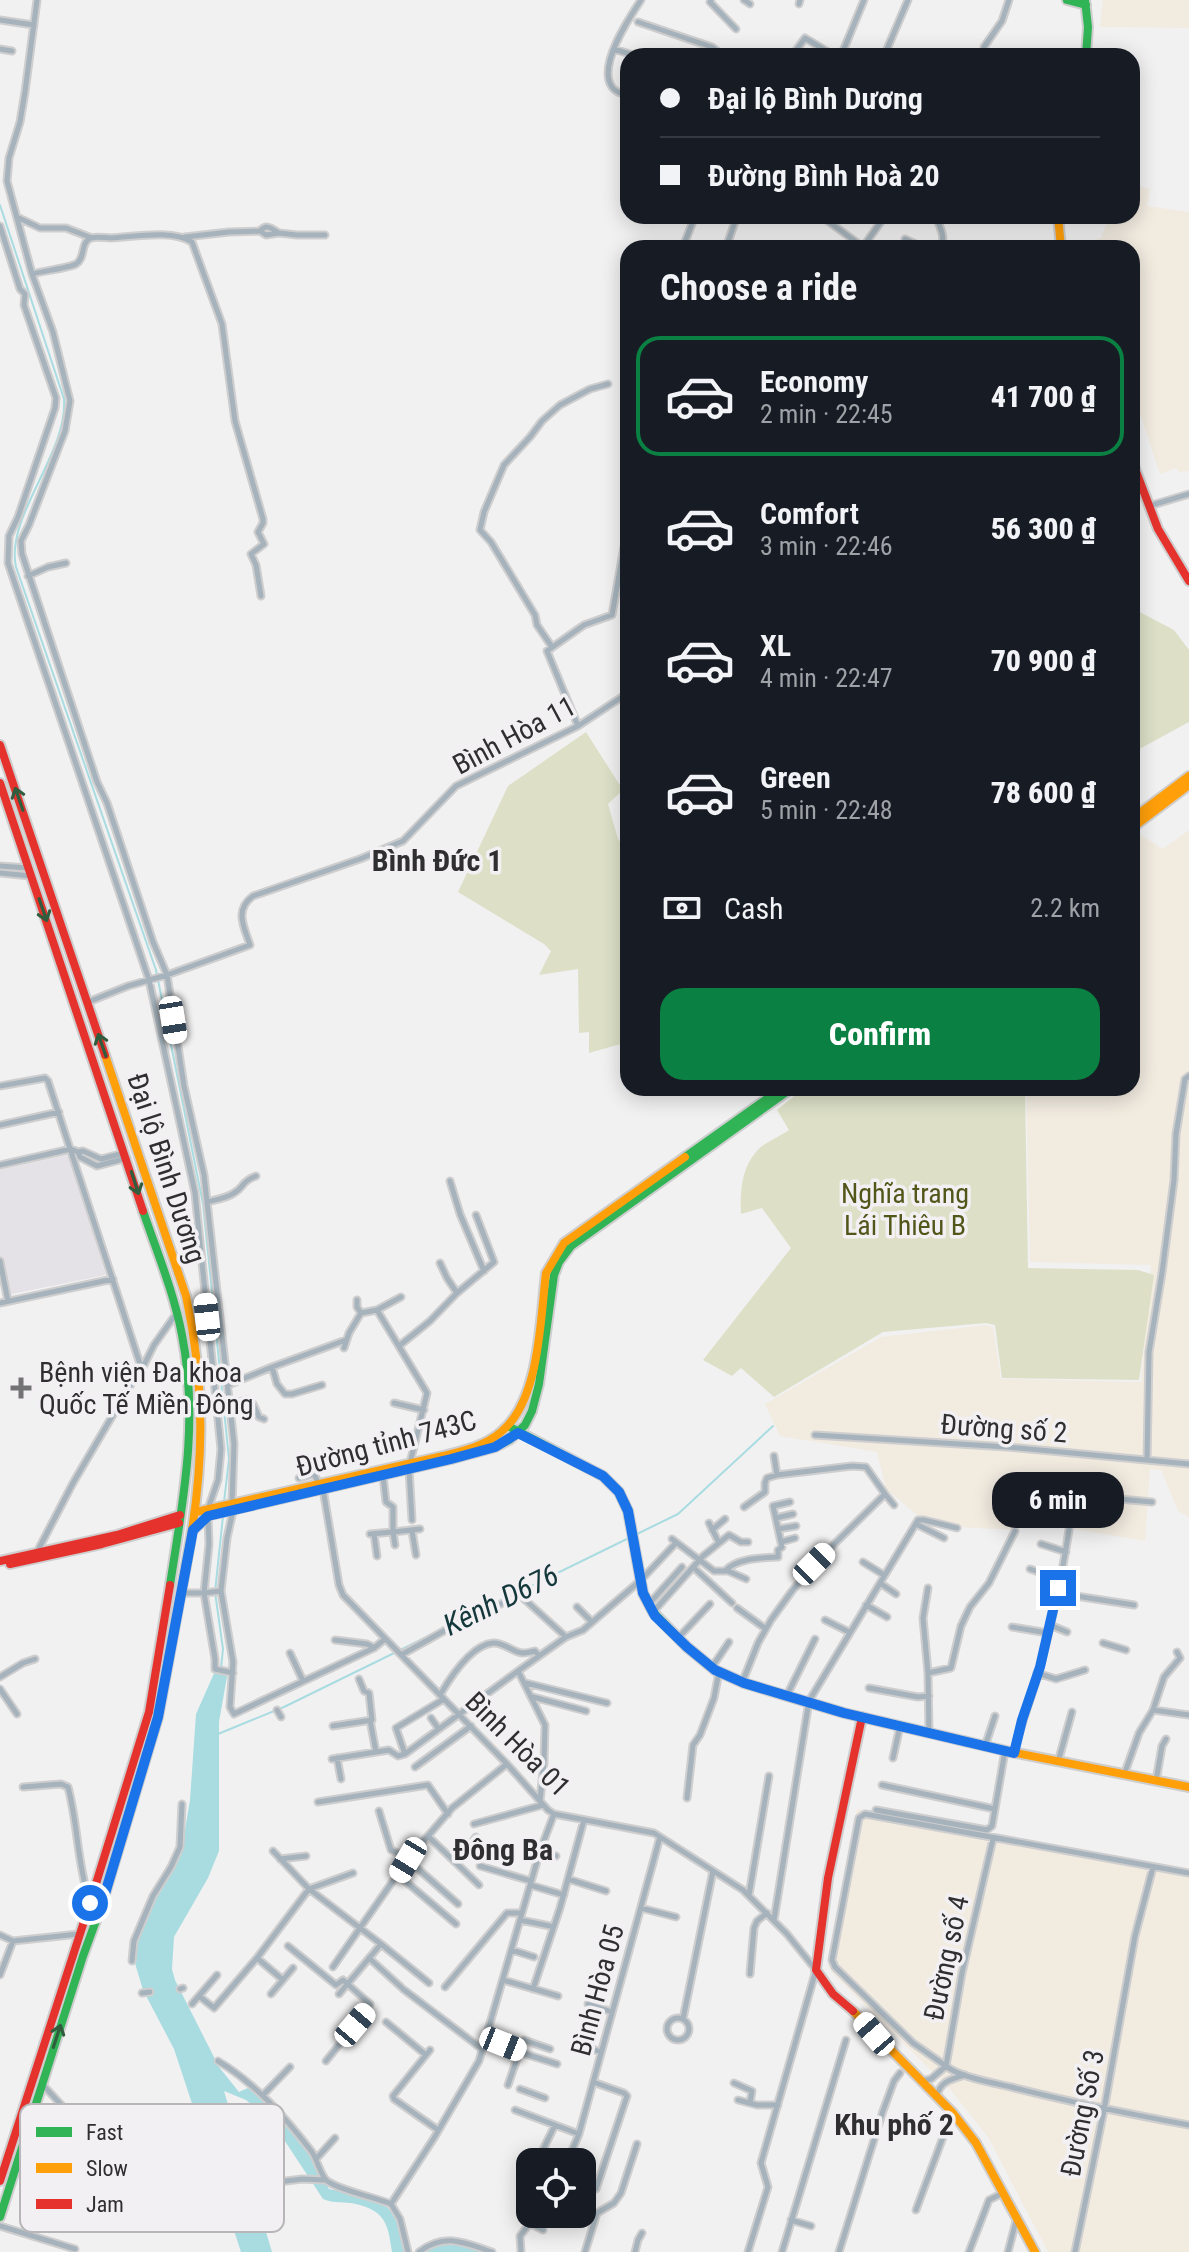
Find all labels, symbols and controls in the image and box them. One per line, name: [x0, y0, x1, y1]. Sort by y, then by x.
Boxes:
text: Đại lộ Bình Dương: [708, 81, 923, 116]
text: Đường Bình Hoà 20: [708, 158, 940, 193]
text: Choose a ride: [660, 267, 857, 309]
icon: car: [664, 360, 736, 432]
text: Economy: [760, 364, 868, 399]
text: 41 700 ₫: [991, 379, 1096, 414]
text: 2 min · 22:45: [760, 399, 893, 429]
icon: car: [664, 492, 736, 564]
text: Comfort: [760, 496, 859, 531]
text: 56 300 ₫: [991, 511, 1096, 546]
text: 3 min · 22:46: [760, 531, 893, 561]
icon: car: [664, 624, 736, 696]
text: XL: [760, 628, 791, 663]
text: 70 900 ₫: [991, 643, 1096, 678]
text: 4 min · 22:47: [760, 663, 893, 693]
street label: Bình Hòa 11: [447, 689, 581, 782]
icon: car: [664, 756, 736, 828]
text: Green: [760, 760, 831, 795]
text: 78 600 ₫: [991, 775, 1096, 810]
one-way arrow: [10, 787, 25, 812]
text: 5 min · 22:48: [760, 795, 893, 825]
district label: Bình Đức 1: [372, 843, 502, 878]
icon: cash: [660, 886, 704, 930]
text: Cash: [724, 891, 784, 926]
text: 2.2 km: [1030, 893, 1100, 923]
one-way arrow: [36, 897, 51, 922]
button: Confirm: [660, 988, 1100, 1080]
car: [157, 994, 189, 1046]
one-way arrow: [94, 1033, 109, 1058]
street label: Đại lộ Bình Dương: [120, 1069, 213, 1267]
one-way arrow: [129, 1170, 143, 1195]
park label: Nghĩa trang Lái Thiêu B: [841, 1177, 969, 1242]
car: [193, 1292, 221, 1342]
place label: Bệnh viện Đa khoa Quốc Tế Miền Đông: [39, 1356, 254, 1421]
marker: Bệnh viện Đa khoa Quốc Tế Miền Đông: [10, 1377, 32, 1399]
street label: Đường tỉnh 743C: [292, 1404, 480, 1483]
street label: Đường số 2: [940, 1408, 1068, 1449]
callout: 6 min: [992, 1472, 1124, 1528]
text: 6 min: [1029, 1485, 1087, 1515]
car: [789, 1539, 839, 1589]
water label: Kênh D676: [437, 1557, 564, 1642]
route end: [1040, 1570, 1076, 1606]
street label: Bình Hòa 01: [458, 1685, 577, 1804]
district label: Đông Ba: [453, 1832, 553, 1867]
car: [385, 1833, 431, 1887]
route start: [72, 1885, 108, 1921]
street label: Đường số 4: [917, 1893, 976, 2024]
street label: Bình Hòa 05: [564, 1921, 631, 2059]
car: [330, 1999, 380, 2051]
car: [849, 2008, 899, 2060]
one-way arrow: [51, 2024, 66, 2049]
car: [476, 2024, 530, 2064]
street label: Đường Số 3: [1054, 2047, 1111, 2179]
legend: [20, 2104, 284, 2232]
district label: Khu phố 2: [834, 2107, 954, 2142]
text: Fast: [86, 2120, 123, 2145]
map controls: [516, 2148, 596, 2228]
button: locate: [516, 2148, 596, 2228]
text: Slow: [86, 2156, 128, 2181]
text: Jam: [86, 2192, 124, 2217]

